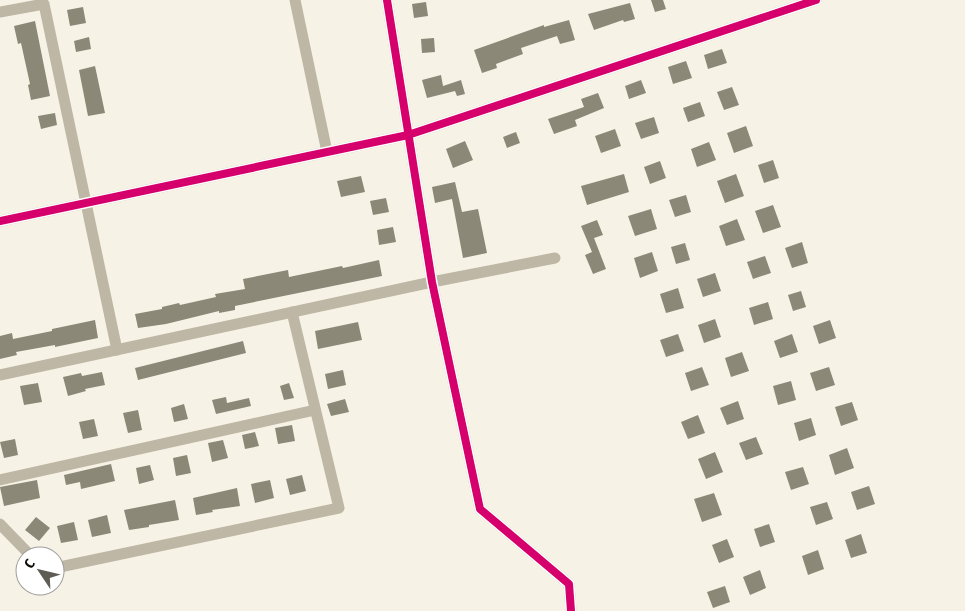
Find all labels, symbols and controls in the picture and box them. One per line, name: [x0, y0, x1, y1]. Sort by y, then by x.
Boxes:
north arrow: [15, 546, 65, 596]
text: С: [21, 555, 39, 572]

